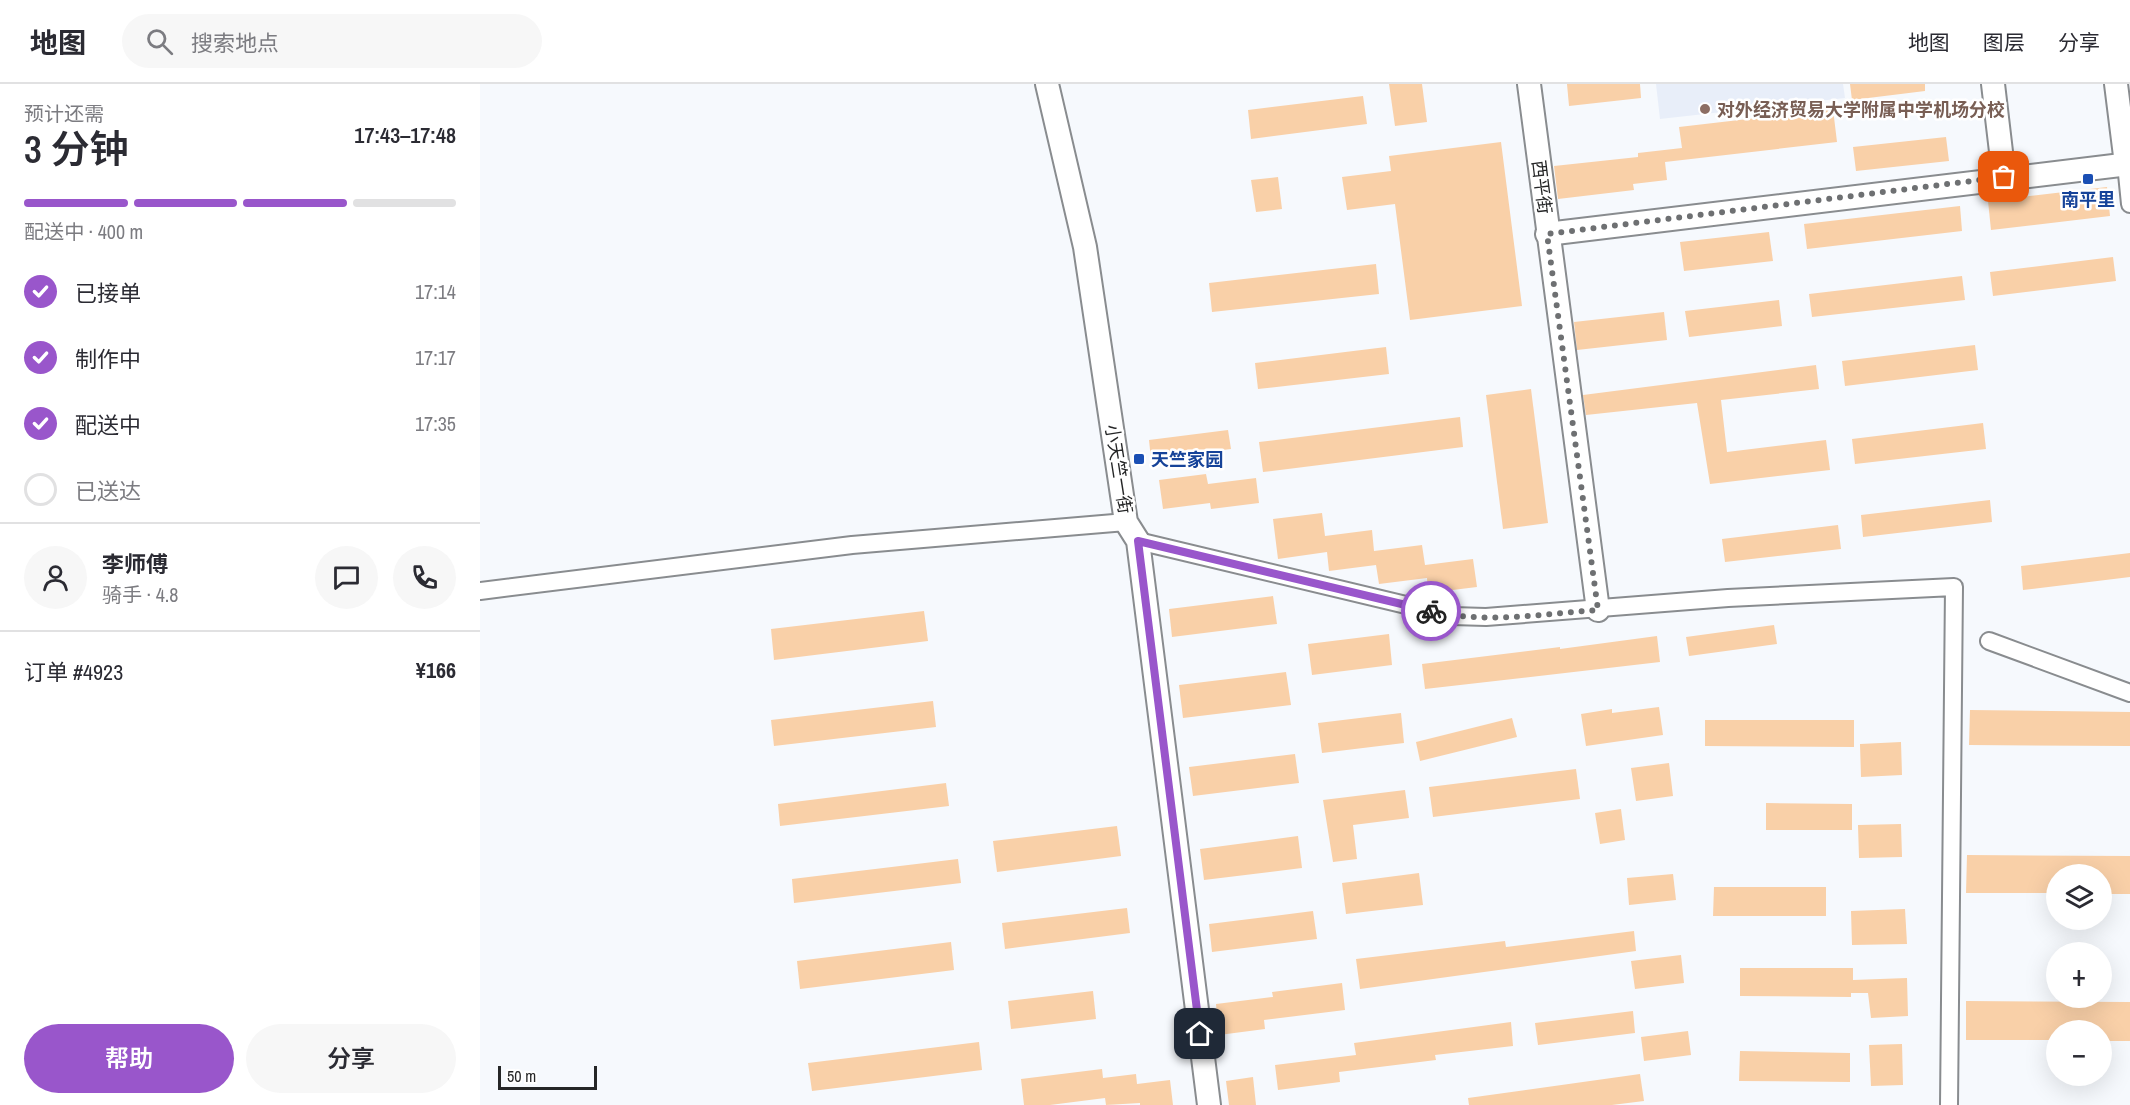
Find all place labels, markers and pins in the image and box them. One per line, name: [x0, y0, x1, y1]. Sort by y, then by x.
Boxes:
place label: 对外经济贸易大学附属中学机场分校: [1717, 97, 2005, 122]
marker: 对外经济贸易大学附属中学机场分校: [1698, 102, 1712, 116]
pin: [1978, 151, 2029, 202]
marker: 南平里: [2081, 172, 2095, 186]
place label: 南平里: [2061, 187, 2115, 212]
place label: 天竺家园: [1151, 447, 1223, 472]
marker: 天竺家园: [1132, 452, 1146, 466]
pin: [1174, 1008, 1225, 1059]

